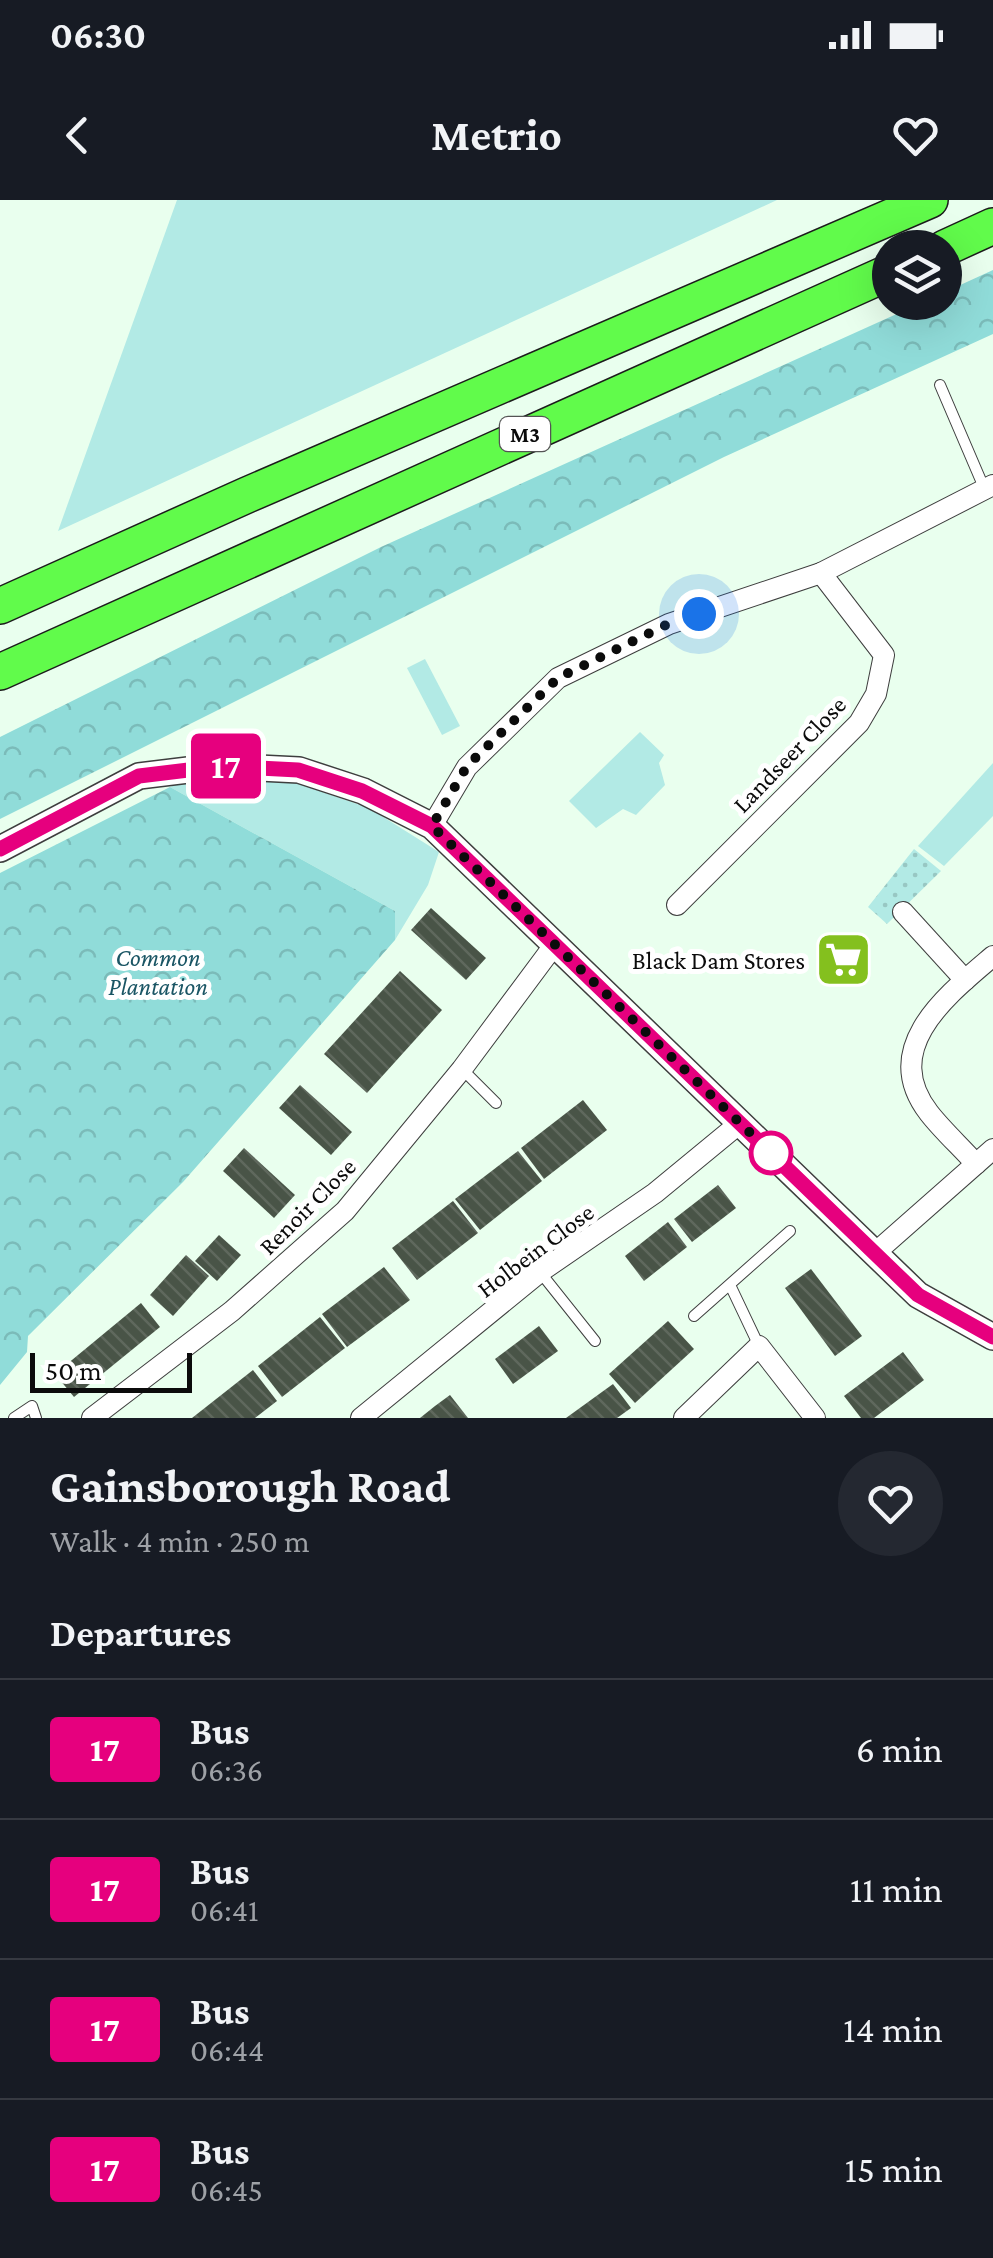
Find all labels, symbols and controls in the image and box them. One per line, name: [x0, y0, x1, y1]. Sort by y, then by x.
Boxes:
text: 06:30: [50, 14, 146, 56]
icon: back: [50, 108, 105, 163]
icon: heart: [888, 108, 943, 163]
text: Metrio: [431, 110, 562, 160]
map controls: [872, 230, 962, 320]
button: layers: [872, 230, 962, 320]
road number: M3: [500, 417, 550, 451]
your location: [674, 589, 724, 639]
street label: Landseer Close: [727, 691, 851, 818]
line badge: 17: [181, 734, 271, 798]
text: 17: [211, 747, 241, 786]
supermarket icon: Black Dam Stores: [814, 930, 874, 990]
park label: Common Plantation: [108, 944, 208, 1000]
place label: Black Dam Stores: [632, 947, 805, 974]
unlabelled marker: [750, 1132, 792, 1174]
street label: Renoir Close: [254, 1153, 361, 1260]
street label: Holbein Close: [472, 1198, 599, 1303]
scale bar: [30, 1348, 192, 1392]
text: 50 m: [45, 1355, 102, 1386]
button: heart: [838, 1451, 943, 1556]
text: Gainsborough Road: [50, 1459, 451, 1512]
text: Walk · 4 min · 250 m: [50, 1523, 310, 1559]
text: Departures: [50, 1612, 231, 1654]
text: Bus: [190, 1710, 249, 1752]
text: 6 min: [856, 1728, 943, 1770]
text: 17: [90, 1730, 120, 1769]
text: 06:36: [190, 1752, 263, 1788]
text: Bus: [190, 1850, 249, 1892]
text: 11 min: [850, 1868, 943, 1910]
text: 17: [90, 1870, 120, 1909]
text: 06:41: [190, 1892, 259, 1928]
text: Bus: [190, 1990, 249, 2032]
text: 14 min: [843, 2008, 943, 2050]
text: 17: [90, 2010, 120, 2049]
text: 06:44: [190, 2032, 264, 2068]
text: Bus: [190, 2130, 249, 2172]
text: 15 min: [844, 2148, 943, 2190]
text: 17: [90, 2150, 120, 2189]
text: 06:45: [190, 2172, 263, 2208]

